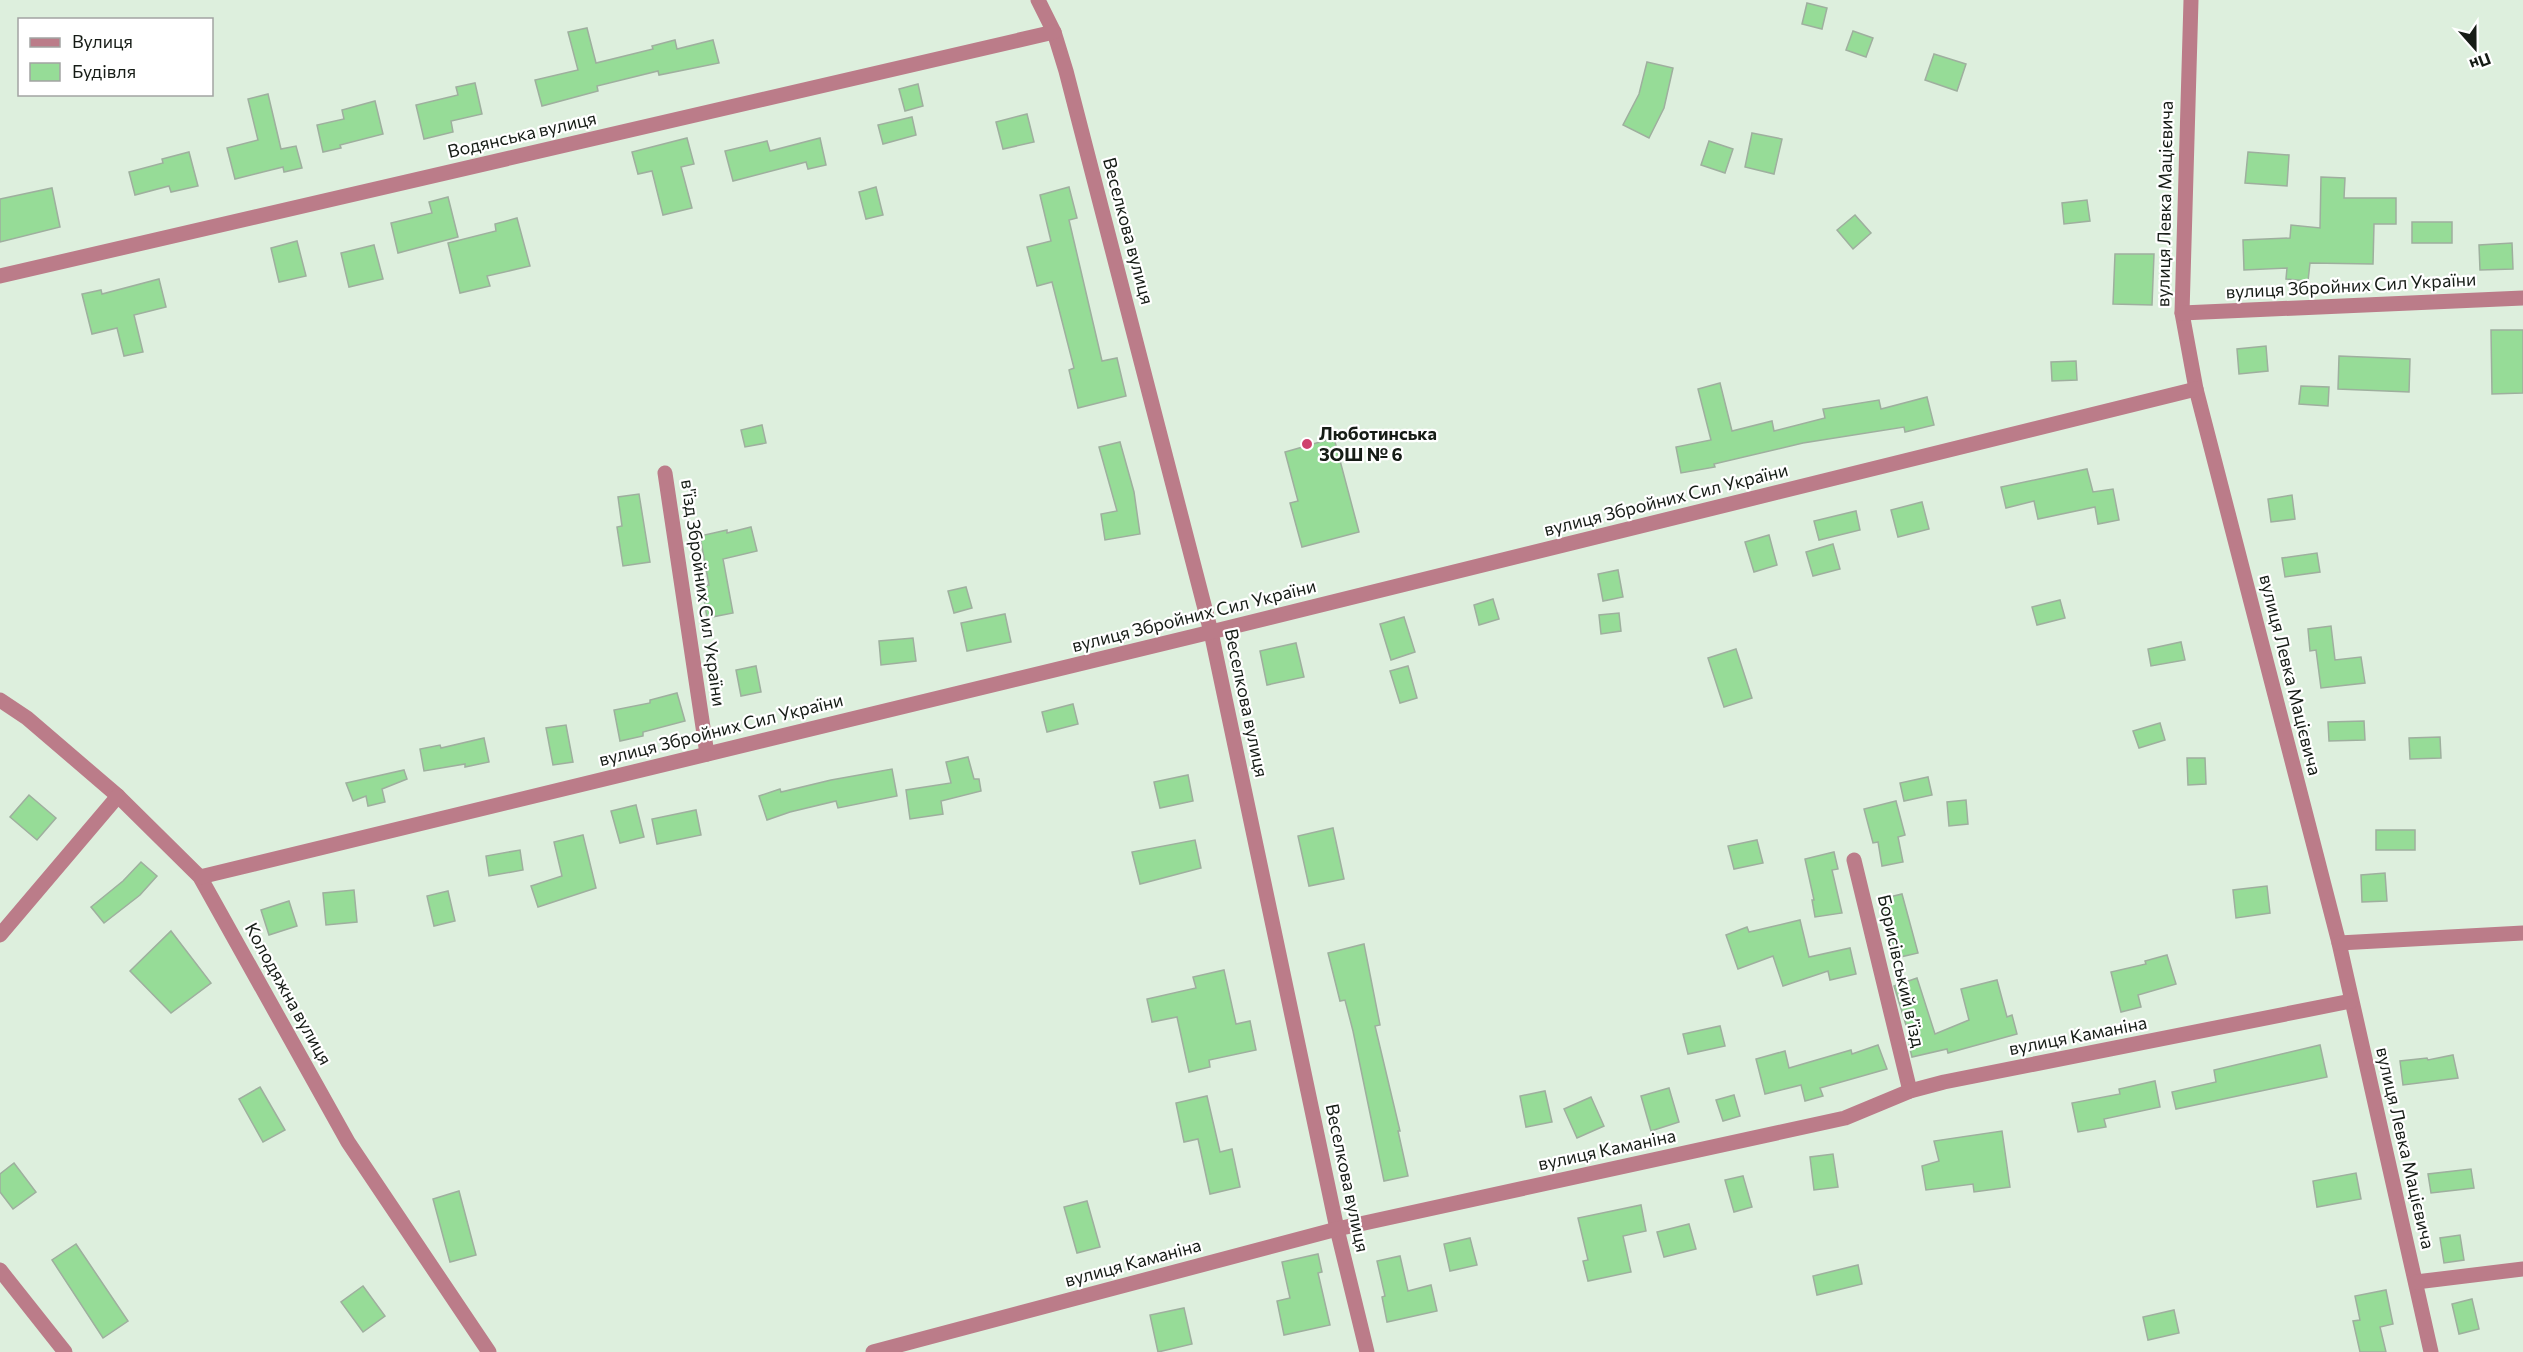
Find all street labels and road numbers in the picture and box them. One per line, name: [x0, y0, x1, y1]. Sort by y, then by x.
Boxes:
street label: вулиця Левка Мацієвича: [2151, 101, 2177, 307]
street label: Водянська вулиця: [445, 106, 598, 162]
street label: Веселкова вулиця: [1099, 155, 1159, 307]
street label: вулиця Збройних Сил України: [2225, 267, 2477, 303]
street label: вулиця Збройних Сил України: [1541, 458, 1790, 540]
street label: в'їзд Збройних Сил України: [677, 478, 731, 708]
street label: вулиця Левка Мацієвича: [2255, 572, 2327, 778]
street label: вулиця Збройних Сил України: [1069, 574, 1318, 656]
street label: Веселкова вулиця: [1221, 627, 1273, 779]
street label: вулиця Збройних Сил України: [596, 688, 845, 770]
street label: Борисівський в’їзд: [1874, 892, 1930, 1050]
street label: Колодяжна вулиця: [241, 919, 337, 1068]
street label: вулиця Каманіна: [2007, 1011, 2149, 1059]
street label: вулиця Левка Мацієвича: [2372, 1045, 2440, 1251]
street label: Веселкова вулиця: [1322, 1102, 1374, 1254]
street label: вулиця Каманіна: [1536, 1124, 1678, 1174]
street label: вулиця Каманіна: [1062, 1233, 1203, 1291]

